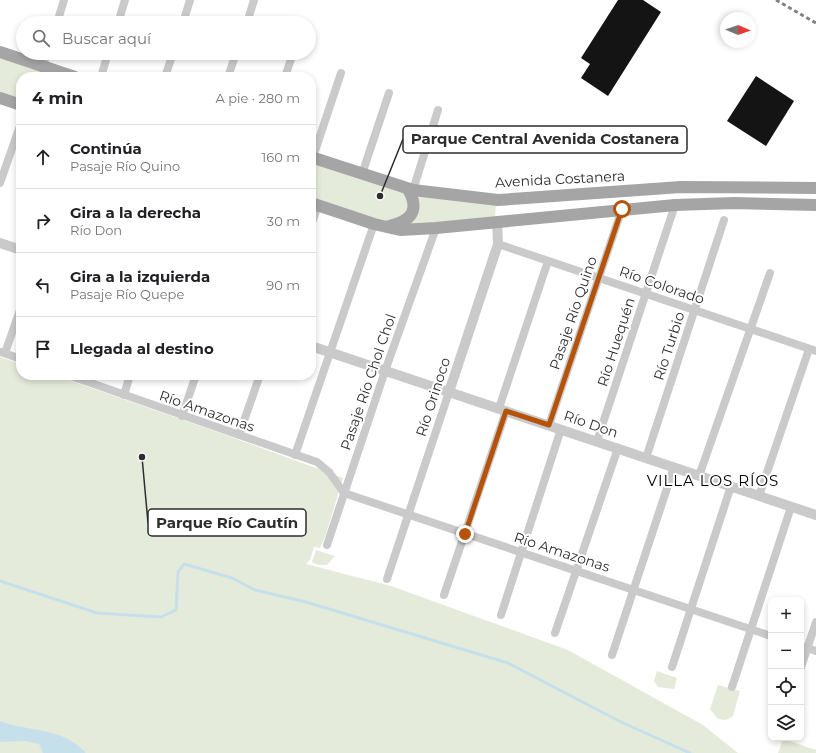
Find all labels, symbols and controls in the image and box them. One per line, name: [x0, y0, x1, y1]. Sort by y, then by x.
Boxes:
north arrow: [720, 12, 756, 48]
search box: [16, 16, 316, 60]
icon: search: [30, 27, 52, 49]
text: Buscar aquí: [62, 29, 151, 48]
text: 4 min: [32, 88, 83, 108]
text: A pie · 280 m: [216, 90, 300, 106]
callout: Parque Central Avenida Costanera: [403, 126, 687, 153]
text: Parque Central Avenida Costanera: [411, 129, 679, 148]
text: Continúa: [70, 139, 142, 158]
icon: ahead: [32, 146, 54, 168]
text: 160 m: [262, 149, 300, 165]
text: Pasaje Río Quino: [70, 158, 180, 174]
street label: Avenida Costanera: [494, 167, 626, 191]
route start: [613, 200, 631, 218]
text: Gira a la derecha: [70, 203, 201, 222]
icon: right: [32, 210, 54, 232]
text: 30 m: [267, 213, 300, 229]
text: Río Don: [70, 222, 122, 238]
street label: Pasaje Río Quino: [545, 254, 601, 372]
street label: Río Colorado: [617, 262, 707, 308]
text: Gira a la izquierda: [70, 267, 210, 286]
icon: left: [32, 274, 54, 296]
text: 90 m: [266, 277, 300, 293]
text: Pasaje Río Quepe: [70, 286, 184, 302]
street label: Río Huequén: [593, 295, 639, 389]
street label: Río Turbio: [649, 309, 689, 383]
street label: Pasaje Río Chol Chol: [336, 311, 400, 453]
icon: arrive: [32, 338, 54, 360]
text: Llegada al destino: [70, 339, 214, 358]
street label: Río Orinoco: [412, 355, 454, 439]
street label: Río Amazonas: [157, 386, 257, 436]
street label: Río Don: [562, 406, 620, 442]
district label: VILLA LOS RÍOS: [647, 471, 779, 490]
callout: Parque Río Cautín: [148, 509, 306, 536]
text: Parque Río Cautín: [156, 513, 298, 532]
route end: [456, 525, 474, 543]
street label: Río Amazonas: [512, 528, 612, 576]
map controls: [768, 597, 804, 741]
button: +: [768, 597, 804, 633]
button: −: [768, 633, 804, 669]
button: locate: [768, 669, 804, 705]
button: layers: [768, 705, 804, 741]

